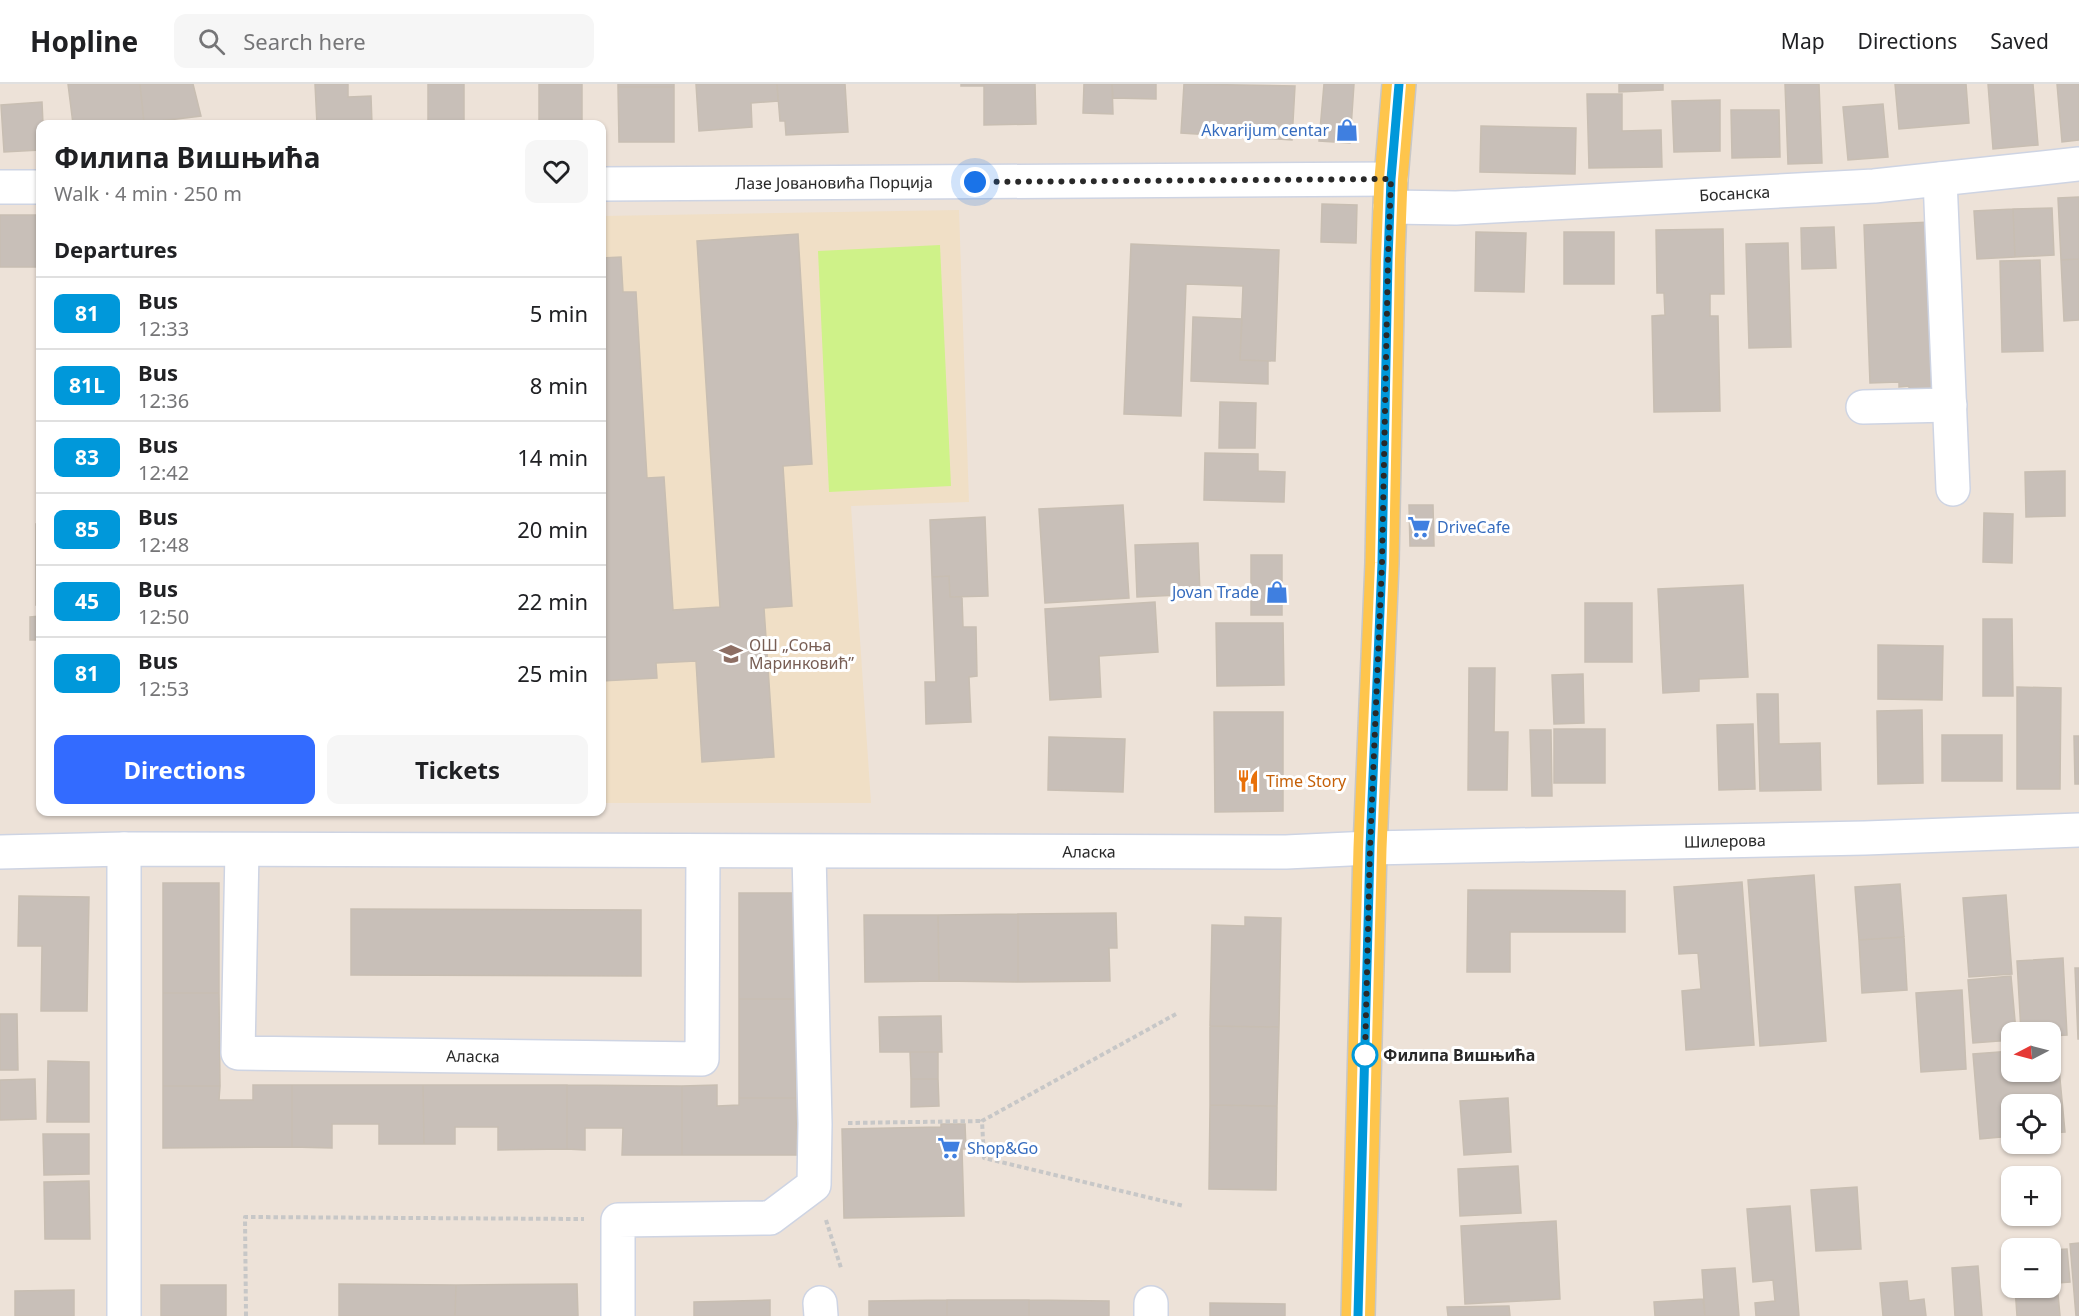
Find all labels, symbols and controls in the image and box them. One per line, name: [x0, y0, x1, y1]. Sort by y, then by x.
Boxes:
search box: [174, 14, 594, 68]
text: Hopline: [30, 22, 138, 60]
icon: search: [195, 25, 228, 58]
text: Search here: [243, 26, 366, 56]
text: Map: [1781, 27, 1825, 55]
text: Directions: [1858, 27, 1957, 55]
text: Saved: [1990, 27, 2049, 55]
shop icon: Akvarijum centar: [1334, 117, 1360, 143]
place label: Akvarijum centar: [1201, 119, 1329, 141]
text: Филипа Вишњића: [54, 138, 320, 176]
button: heart: [525, 140, 588, 203]
your location: [960, 167, 990, 197]
street label: Лазе Јовановића Порција: [735, 171, 933, 194]
text: Walk · 4 min · 250 m: [54, 180, 242, 207]
street label: Босанска: [1699, 180, 1771, 206]
text: Departures: [54, 234, 178, 264]
text: Bus: [138, 285, 178, 315]
text: 5 min: [530, 298, 588, 328]
text: 81: [75, 299, 99, 327]
text: 12:33: [138, 315, 189, 342]
text: Bus: [138, 357, 178, 387]
text: 8 min: [530, 370, 588, 400]
text: 81L: [69, 371, 105, 399]
text: 12:36: [138, 387, 189, 414]
text: Bus: [138, 429, 178, 459]
text: 14 min: [517, 442, 588, 472]
text: 83: [75, 443, 99, 471]
text: 12:42: [138, 459, 189, 486]
text: Bus: [138, 501, 178, 531]
text: 20 min: [517, 514, 588, 544]
supermarket icon: DriveCafe: [1406, 514, 1432, 540]
text: 85: [75, 515, 99, 543]
place label: DriveCafe: [1437, 516, 1510, 538]
text: 12:48: [138, 531, 189, 558]
text: Bus: [138, 573, 178, 603]
shop icon: Jovan Trade: [1264, 579, 1290, 605]
place label: Jovan Trade: [1170, 581, 1259, 603]
text: 22 min: [517, 586, 588, 616]
text: 45: [75, 587, 99, 615]
text: 12:50: [138, 603, 189, 630]
place label: ОШ „Соња Маринковић”: [749, 634, 854, 674]
school or university icon: ОШ „Соња Маринковић”: [718, 641, 744, 667]
text: Bus: [138, 645, 178, 675]
text: 25 min: [517, 658, 588, 688]
text: 81: [75, 659, 99, 687]
text: 12:53: [138, 675, 189, 702]
button: Directions: [54, 735, 315, 804]
button: Tickets: [327, 735, 588, 804]
restaurant icon: Time Story: [1235, 768, 1261, 794]
place label: Time Story: [1266, 770, 1347, 792]
street label: Шилерова: [1684, 829, 1766, 853]
street label: Аласка: [1062, 840, 1116, 863]
north arrow: [2001, 1022, 2061, 1082]
map controls: [2001, 1022, 2061, 1298]
marker: Филипа Вишњића: [1352, 1042, 1378, 1068]
place label: Филипа Вишњића: [1383, 1044, 1535, 1066]
street label: Аласка: [446, 1045, 500, 1067]
button: locate: [2001, 1094, 2061, 1154]
supermarket icon: Shop&Go: [936, 1135, 962, 1161]
place label: Shop&Go: [967, 1137, 1038, 1159]
button: +: [2001, 1166, 2061, 1226]
button: −: [2001, 1238, 2061, 1298]

